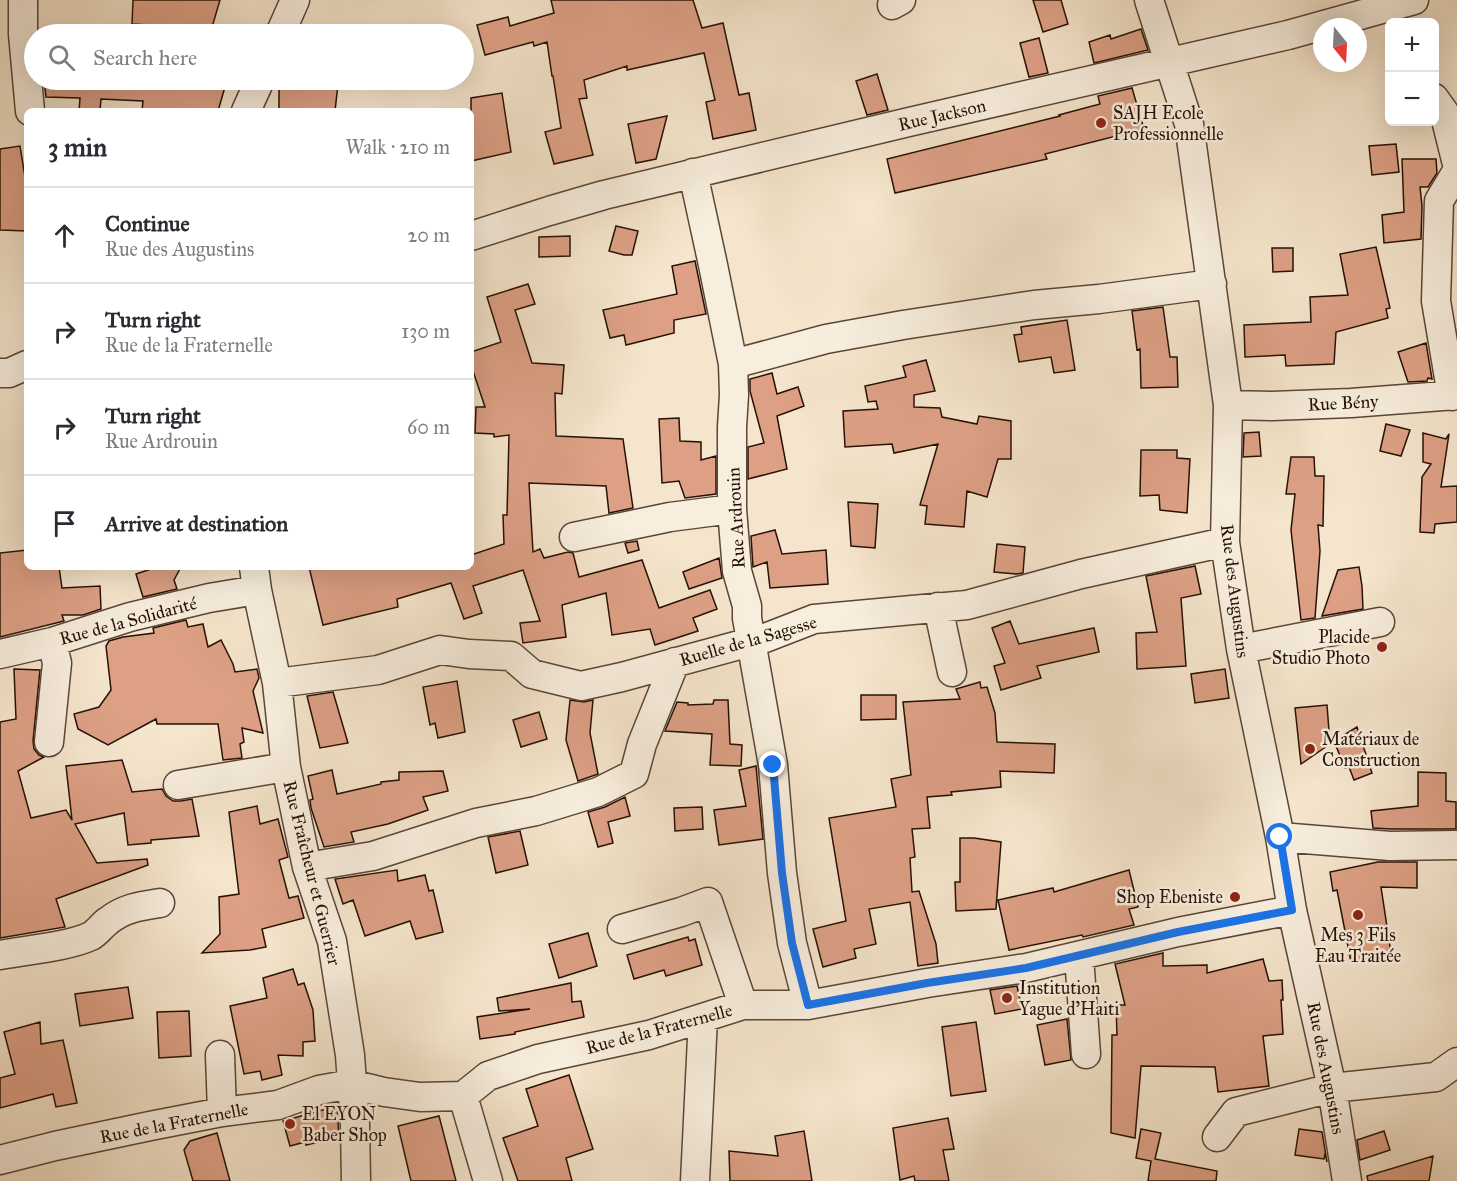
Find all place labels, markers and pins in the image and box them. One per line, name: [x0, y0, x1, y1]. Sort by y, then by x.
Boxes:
place label: SAJH Ecole Professionnelle: [1113, 102, 1224, 145]
marker: SAJH Ecole Professionnelle: [1094, 116, 1108, 130]
place label: Placide Studio Photo: [1272, 626, 1370, 669]
marker: Placide Studio Photo: [1375, 640, 1389, 654]
place label: Matériaux de Construction: [1322, 728, 1421, 771]
marker: Matériaux de Construction: [1303, 742, 1317, 756]
place label: Shop Ebeniste: [1116, 886, 1223, 908]
marker: Shop Ebeniste: [1228, 890, 1242, 904]
marker: Mes 3 Fils Eau Traitée: [1351, 908, 1365, 922]
place label: Mes 3 Fils Eau Traitée: [1315, 924, 1401, 967]
place label: Institution Yague d'Haiti: [1019, 977, 1119, 1021]
marker: Institution Yague d'Haiti: [1000, 991, 1014, 1005]
place label: El EYON Baber Shop: [302, 1103, 387, 1146]
marker: El EYON Baber Shop: [283, 1117, 297, 1131]

